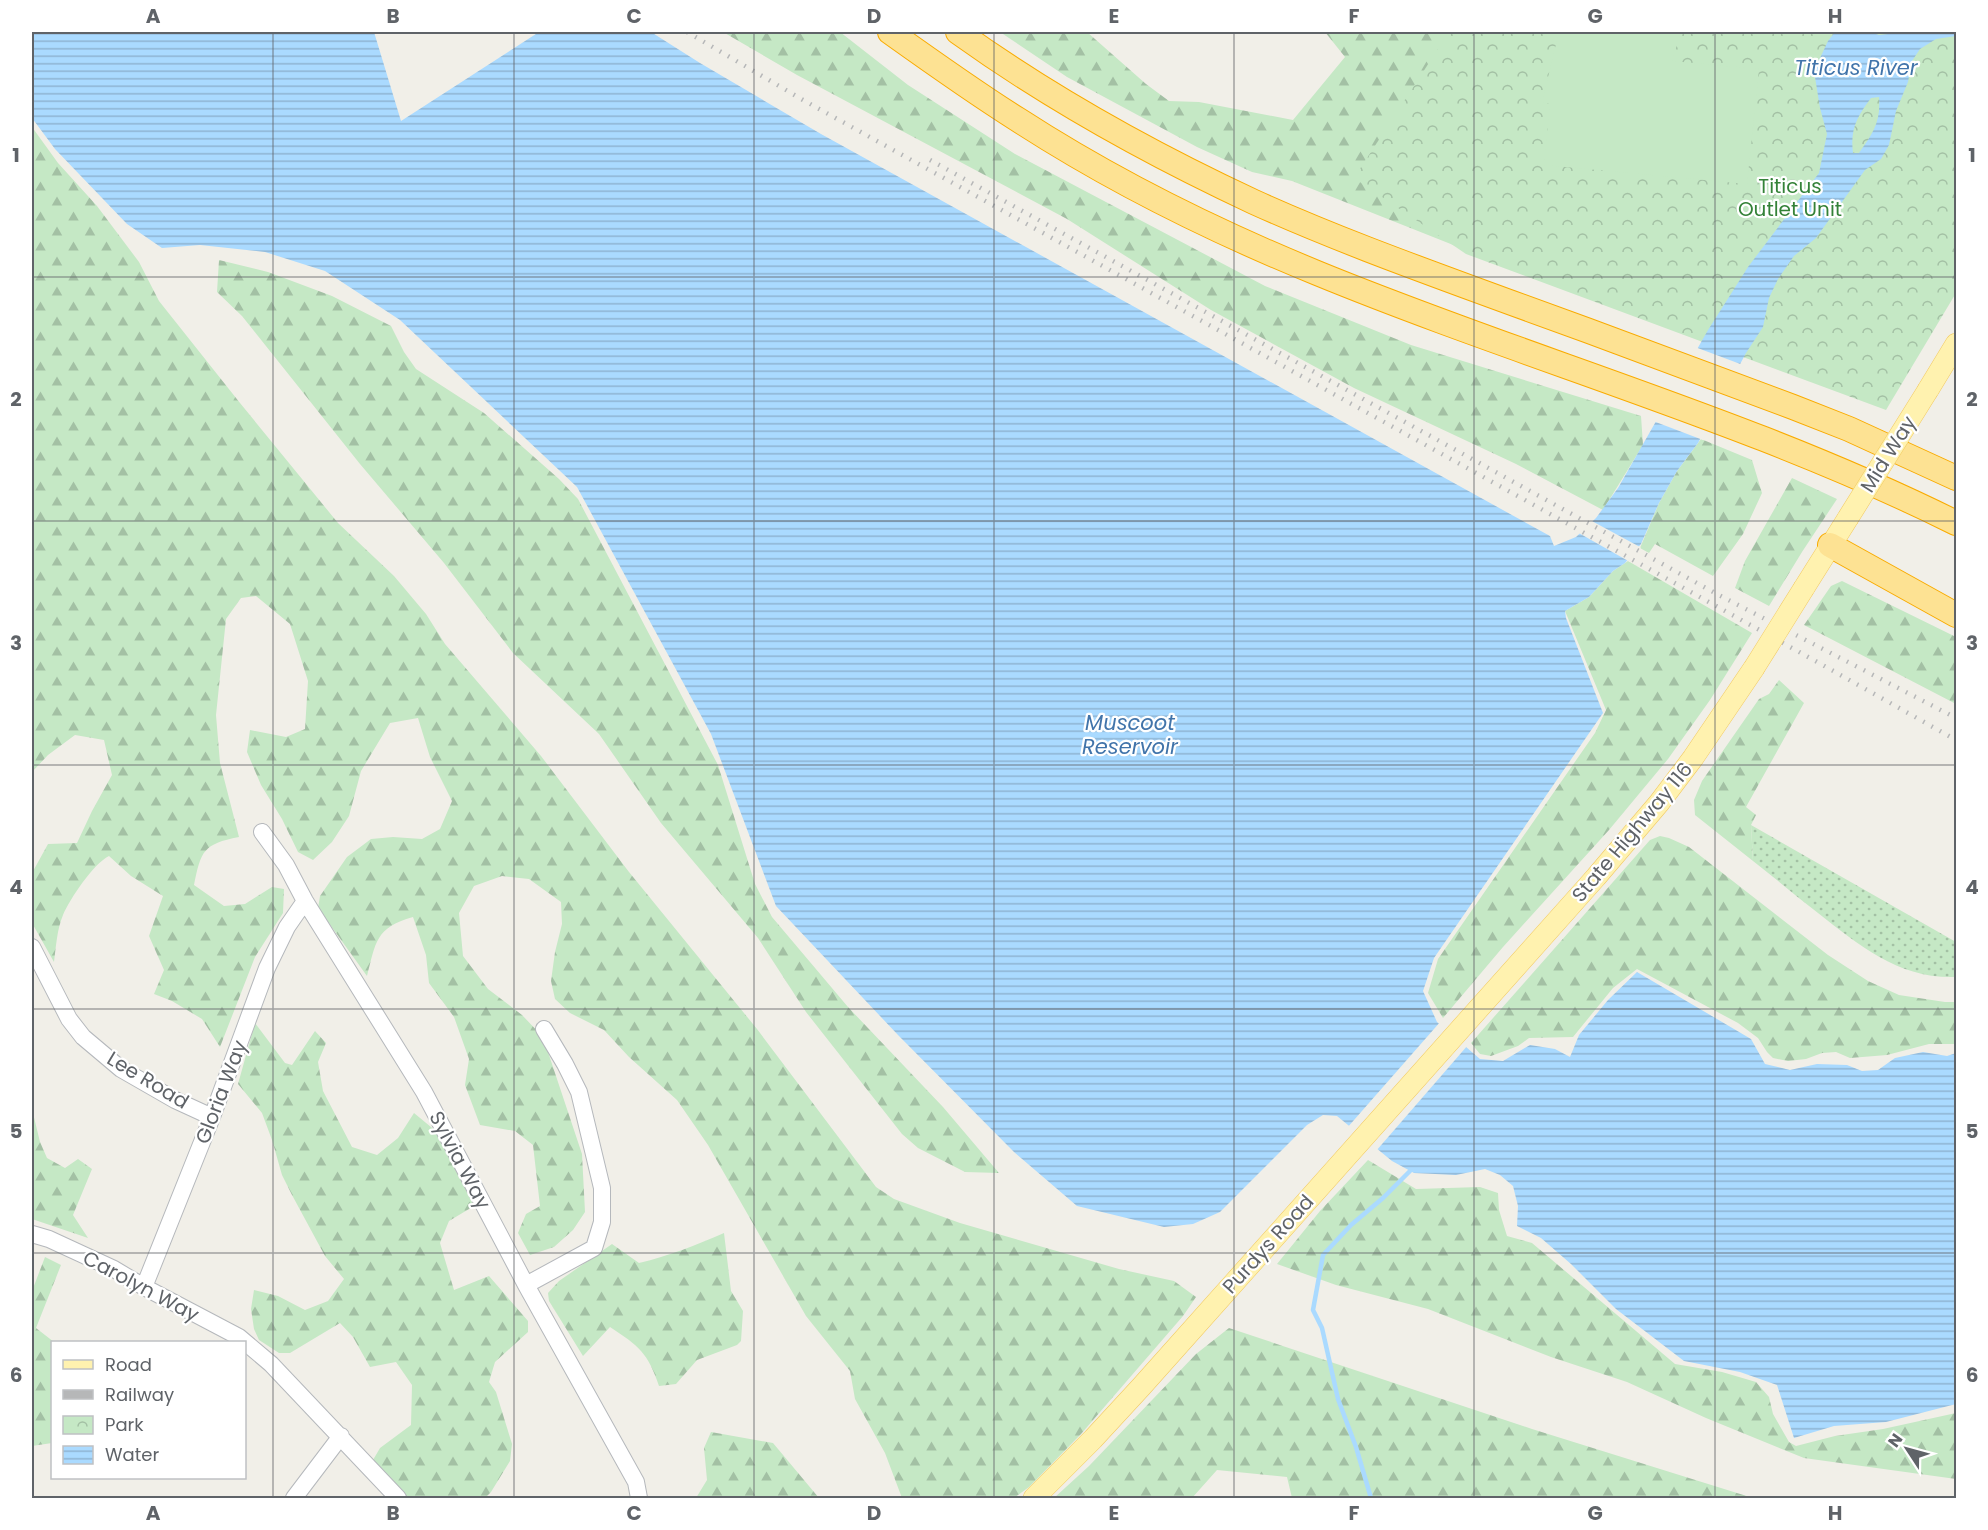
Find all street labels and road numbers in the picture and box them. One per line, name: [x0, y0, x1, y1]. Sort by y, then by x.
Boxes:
street label: Mid Way: [1854, 410, 1922, 498]
street label: State Highway 116: [1565, 756, 1699, 908]
street label: Gloria Way: [188, 1036, 254, 1148]
street label: Lee Road: [102, 1045, 194, 1115]
street label: Sylvia Way: [422, 1106, 498, 1214]
street label: Purdys Road: [1216, 1188, 1320, 1300]
street label: Carolyn Way: [78, 1244, 204, 1328]

